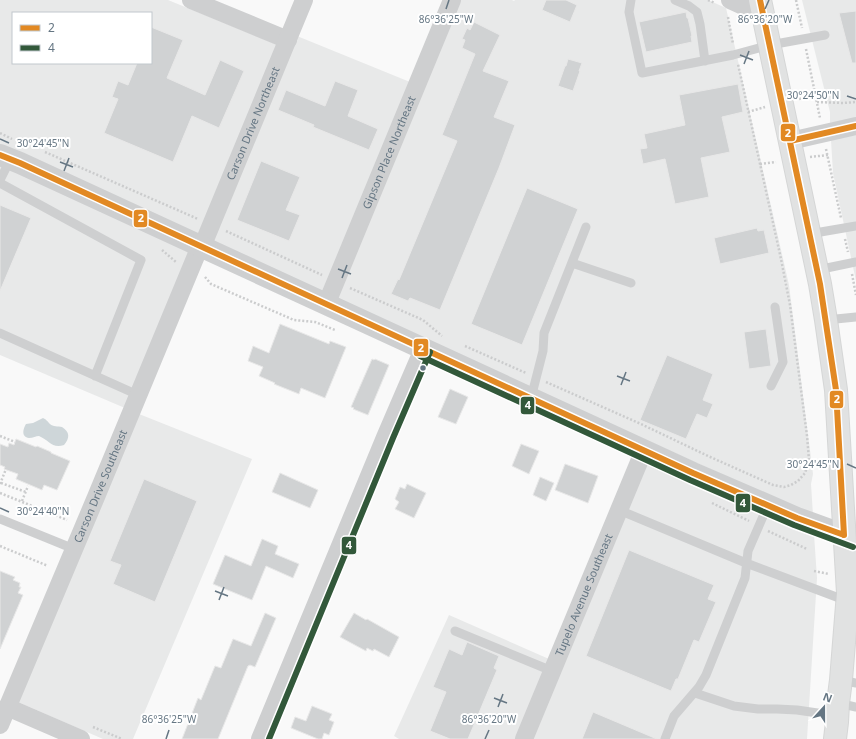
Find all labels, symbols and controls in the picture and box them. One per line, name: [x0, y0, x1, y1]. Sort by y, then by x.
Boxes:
legend: [12, 12, 152, 64]
text: 86°36'25"W: [419, 12, 474, 26]
text: 86°36'20"W: [738, 12, 793, 26]
text: 2: [48, 19, 55, 36]
text: 4: [48, 39, 55, 56]
street label: Carson Drive Northeast: [222, 64, 283, 182]
text: 30°24'50"N: [787, 88, 839, 102]
street label: Gipson Place Northeast: [358, 93, 419, 211]
line badge: 2: [780, 123, 796, 142]
text: 2: [785, 125, 791, 140]
text: 30°24'45"N: [17, 136, 69, 150]
line badge: 2: [133, 209, 148, 228]
text: 2: [138, 210, 144, 225]
line badge: 2: [413, 338, 429, 357]
text: 2: [418, 340, 424, 355]
unlabelled marker: [418, 363, 428, 373]
line badge: 2: [829, 390, 844, 409]
text: 2: [834, 391, 840, 406]
line badge: 4: [520, 396, 535, 415]
text: 4: [525, 397, 532, 412]
street label: Carson Drive Southeast: [70, 427, 130, 545]
text: 30°24'45"N: [787, 457, 839, 471]
line badge: 4: [735, 493, 751, 513]
text: 4: [740, 495, 747, 510]
text: 30°24'40"N: [17, 504, 69, 518]
street label: Tupelo Avenue Southeast: [551, 531, 615, 658]
line badge: 4: [341, 536, 357, 555]
text: 4: [346, 537, 353, 552]
north arrow: [804, 687, 844, 727]
text: N: [821, 689, 835, 706]
text: 86°36'25"W: [142, 712, 197, 726]
text: 86°36'20"W: [462, 712, 517, 726]

